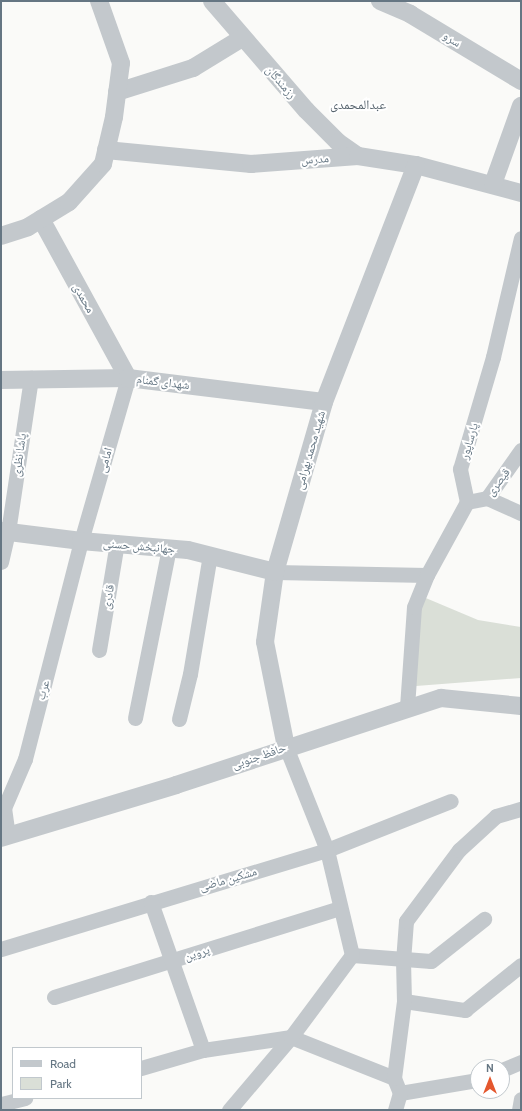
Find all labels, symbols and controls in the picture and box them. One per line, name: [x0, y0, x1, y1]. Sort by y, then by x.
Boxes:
street label: سرو: [440, 28, 464, 50]
street label: رزمندگان: [263, 63, 299, 101]
district label: عبدالمحمدی: [330, 96, 386, 112]
street label: مدرس: [301, 151, 329, 167]
street label: محمدی: [70, 281, 98, 315]
street label: شهدای گمنام: [136, 372, 190, 392]
street label: شهید محمد بهرامی: [292, 409, 328, 491]
street label: پارساپور: [457, 421, 481, 461]
street label: پاشا نظری: [9, 432, 29, 478]
street label: امامی: [95, 446, 115, 474]
street label: قیصری: [483, 465, 513, 499]
street label: جهانبخش حسنی: [102, 536, 176, 556]
street label: قادری: [99, 583, 117, 611]
street label: عرب: [33, 678, 53, 702]
street label: حافظ جنوبی: [230, 740, 288, 772]
street label: مشکین ماضی: [198, 864, 258, 894]
street label: پروین: [183, 942, 211, 964]
legend: [12, 1047, 142, 1099]
text: Road: [50, 1056, 76, 1071]
north arrow: [470, 1059, 510, 1099]
text: N: [486, 1061, 494, 1075]
text: Park: [50, 1076, 72, 1091]

